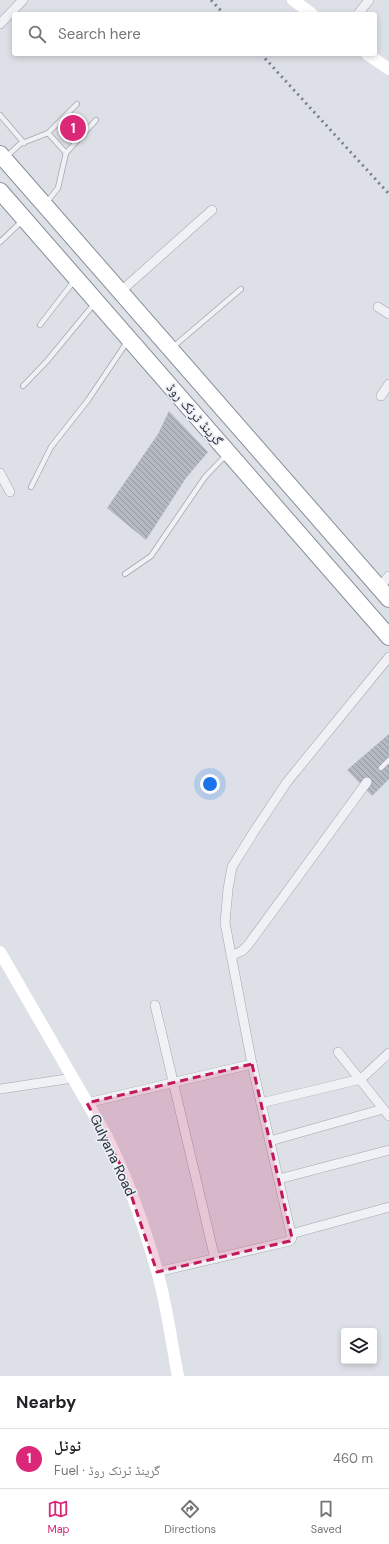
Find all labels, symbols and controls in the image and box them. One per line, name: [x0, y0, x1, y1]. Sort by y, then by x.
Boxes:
search box: [12, 12, 377, 56]
icon: search: [26, 23, 48, 45]
text: Search here: [58, 24, 141, 44]
pin: 1: [60, 113, 86, 143]
street label: گرینڈ ٹرنک روڈ: [163, 379, 227, 449]
your location: [200, 774, 220, 794]
street label: Gulyana Road: [86, 1111, 140, 1199]
map controls: [341, 1328, 377, 1364]
button: layers: [341, 1328, 377, 1364]
text: Nearby: [16, 1391, 76, 1413]
text: ٹوٹل: [54, 1436, 81, 1456]
text: 1: [27, 1450, 31, 1467]
text: 460 m: [333, 1450, 373, 1467]
text: Fuel · گرینڈ ٹرنک روڈ: [54, 1462, 160, 1479]
tab: Map: [47, 1498, 70, 1536]
tab: Directions: [164, 1498, 216, 1536]
tab: Saved: [311, 1498, 342, 1536]

